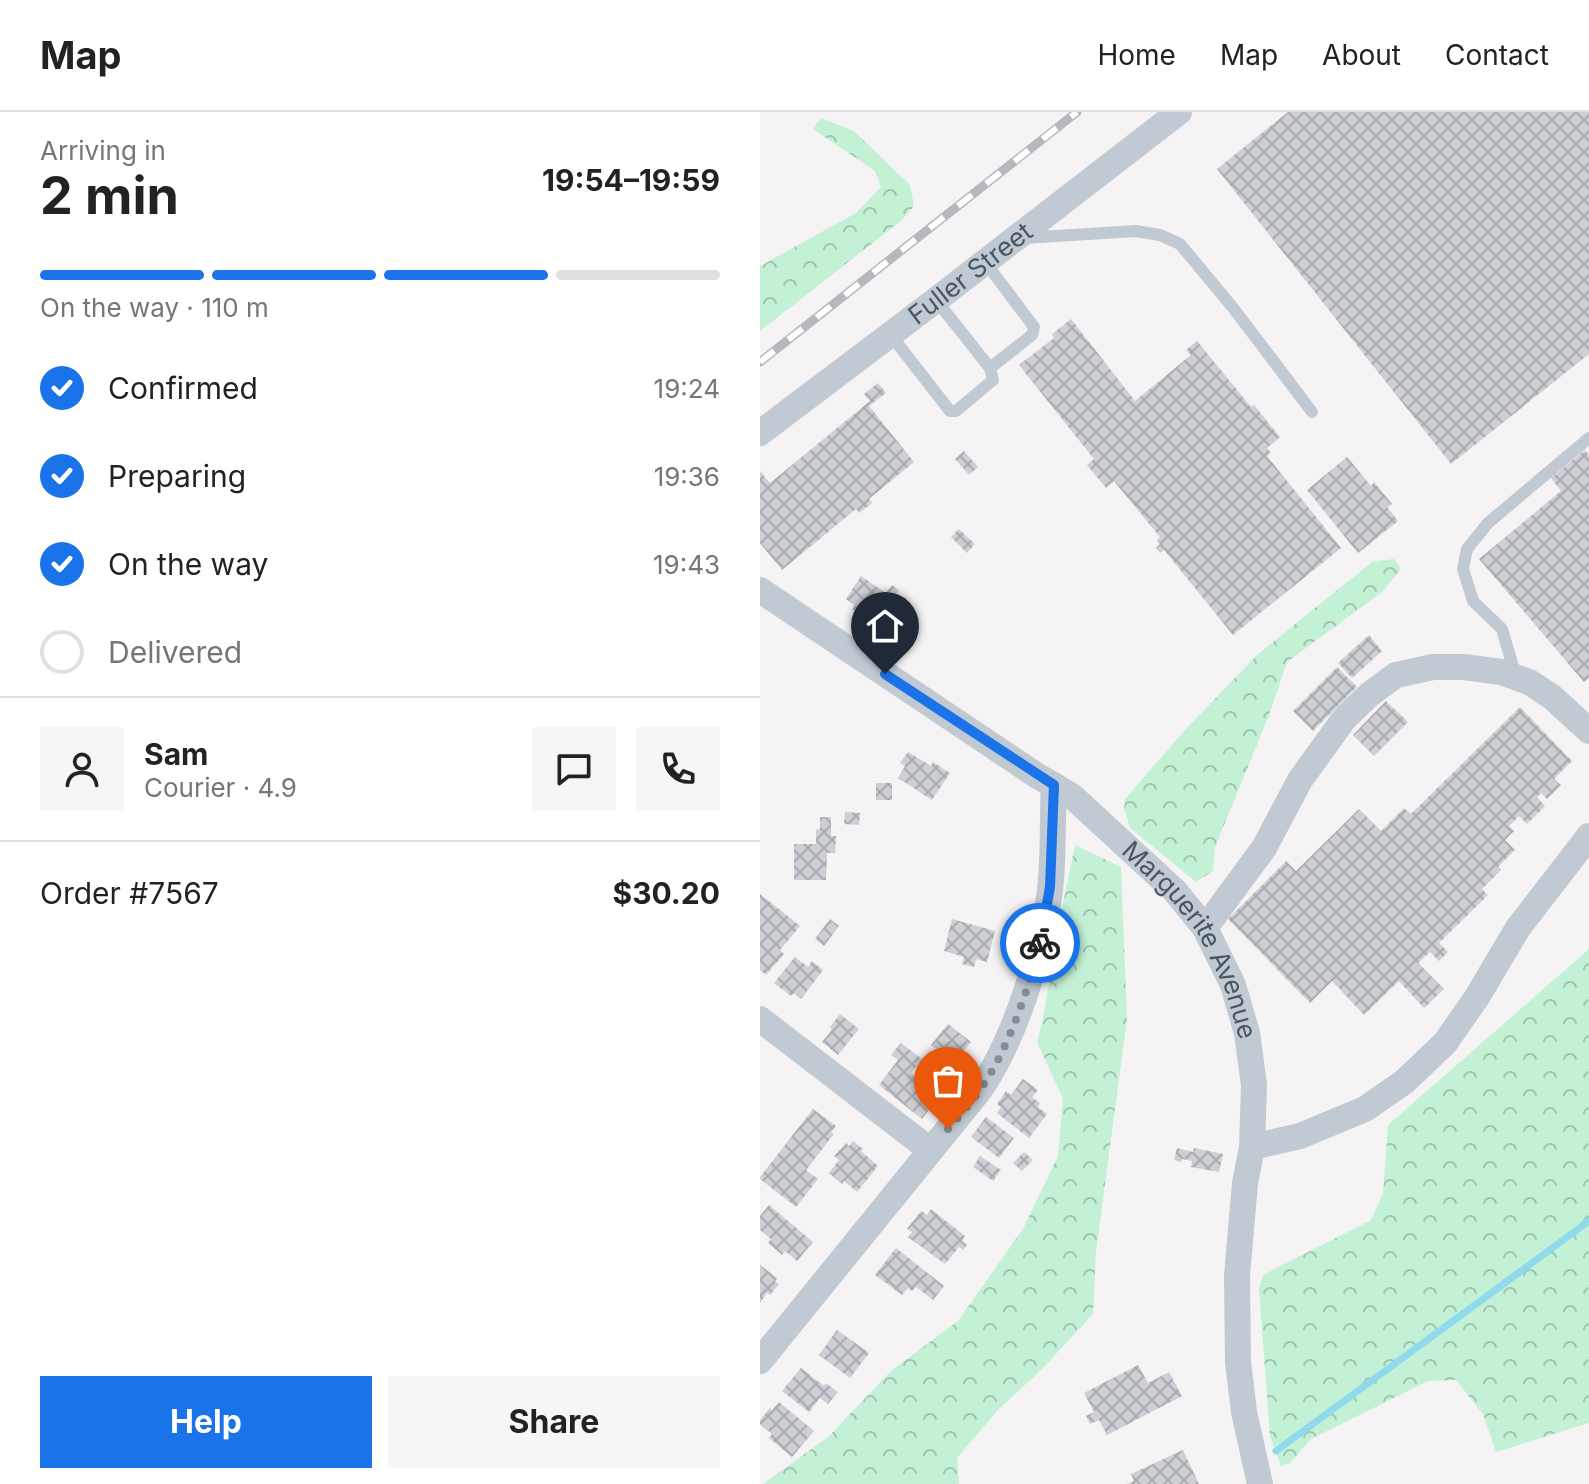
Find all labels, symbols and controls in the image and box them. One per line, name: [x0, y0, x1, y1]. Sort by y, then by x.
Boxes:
text: Map: [40, 32, 121, 78]
text: Home: [1097, 38, 1176, 72]
text: Map: [1220, 38, 1278, 72]
text: About: [1322, 38, 1401, 72]
text: Contact: [1445, 38, 1549, 72]
text: Arriving in: [40, 135, 166, 166]
text: 19:54–19:59: [542, 162, 720, 198]
text: 2 min: [40, 164, 179, 227]
street label: Fuller Street: [902, 215, 1038, 330]
text: On the way · 110 m: [40, 292, 269, 323]
icon: check: [40, 366, 84, 410]
text: Confirmed: [108, 370, 258, 406]
text: 19:24: [654, 373, 720, 404]
icon: check: [40, 454, 84, 498]
text: Preparing: [108, 458, 246, 494]
text: 19:36: [654, 461, 720, 492]
icon: check: [40, 542, 84, 586]
text: On the way: [108, 546, 268, 582]
text: 19:43: [653, 549, 720, 580]
pin: [851, 592, 919, 674]
icon: home: [863, 604, 907, 648]
text: Delivered: [108, 634, 242, 670]
button: person: [40, 727, 124, 811]
button: chat: [532, 727, 616, 811]
button: phone: [636, 727, 720, 811]
text: Sam: [144, 736, 208, 772]
text: Courier · 4.9: [144, 772, 297, 803]
street label: Marguerite Avenue: [1116, 834, 1264, 1042]
text: Order #7567: [40, 875, 219, 911]
text: $30.20: [612, 875, 720, 911]
courier: [1000, 903, 1080, 983]
icon: bike: [1018, 921, 1062, 965]
pin: [914, 1047, 982, 1129]
icon: bag: [926, 1059, 970, 1103]
button: Help: [40, 1376, 372, 1468]
button: Share: [388, 1376, 720, 1468]

